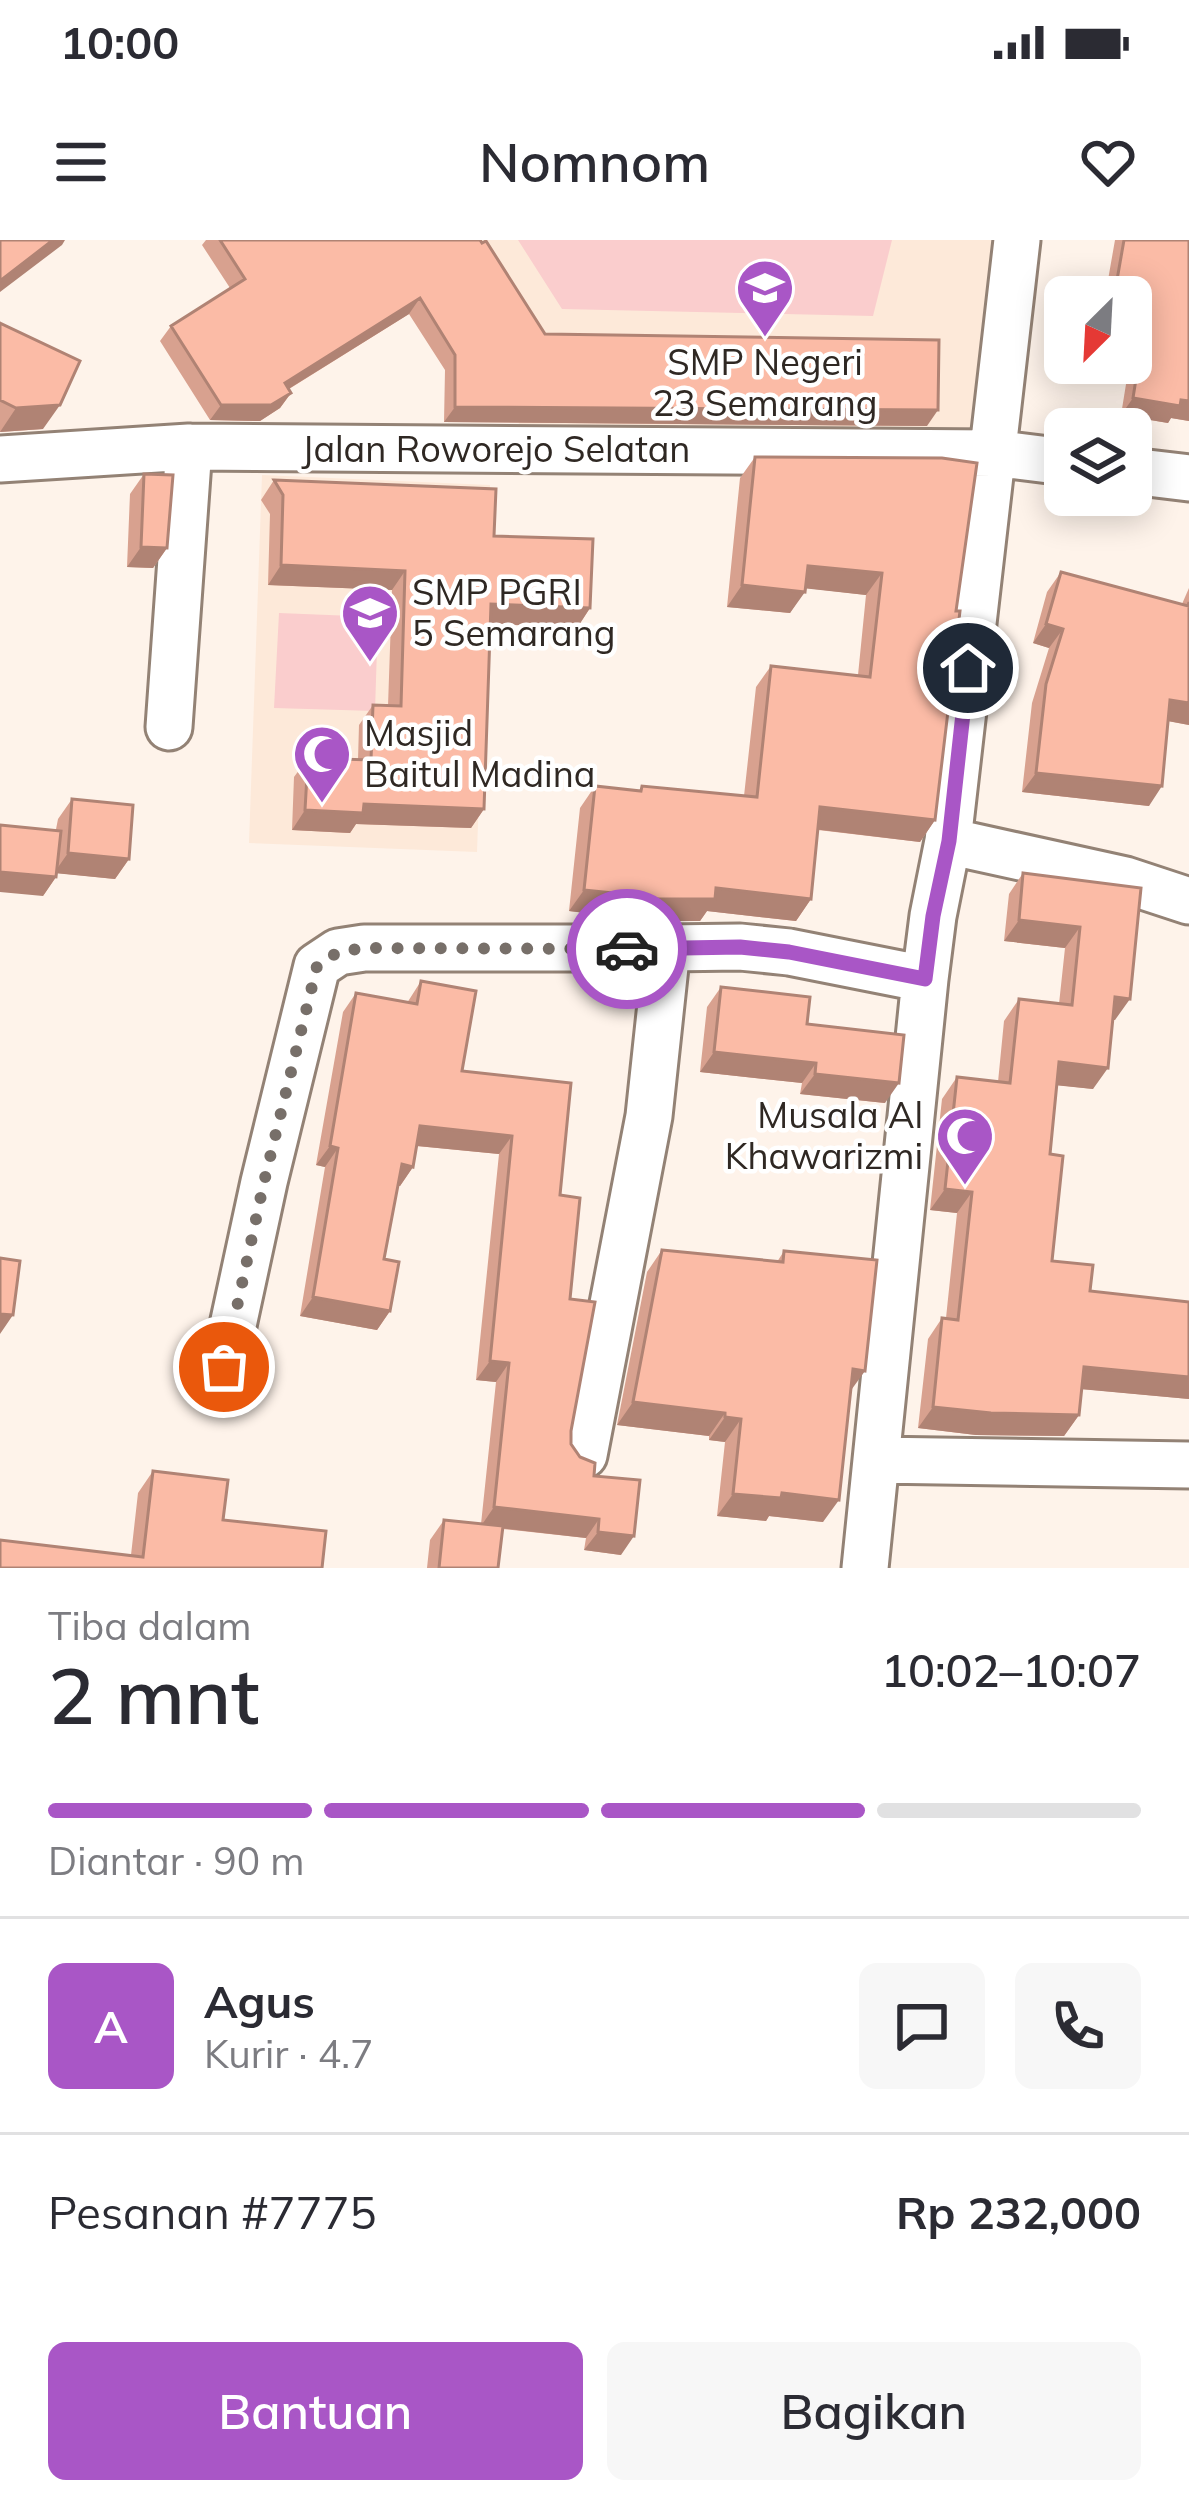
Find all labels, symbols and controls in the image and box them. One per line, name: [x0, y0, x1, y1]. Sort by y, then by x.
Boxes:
text: 10:00: [60, 14, 179, 70]
text: Nomnom: [479, 128, 710, 196]
icon: menu: [48, 129, 114, 195]
icon: heart: [1075, 129, 1141, 195]
school or university icon: SMP Negeri 23 Semarang: [734, 257, 796, 339]
north arrow: [1044, 276, 1152, 384]
map controls: [1044, 276, 1152, 516]
place label: SMP Negeri 23 Semarang: [652, 339, 878, 425]
button: layers: [1044, 408, 1152, 516]
street label: Jalan Roworejo Selatan: [302, 426, 690, 471]
place label: SMP PGRI 5 Semarang: [412, 569, 616, 655]
school or university icon: SMP PGRI 5 Semarang: [339, 582, 401, 664]
pin: [917, 617, 1019, 719]
icon: home: [935, 635, 1001, 701]
place label: Masjid Baitul Madina: [364, 710, 595, 796]
mosque icon: Masjid Baitul Madina: [291, 723, 353, 805]
courier: [567, 889, 687, 1009]
icon: car: [594, 916, 660, 982]
place label: Musala Al Khawarizmi: [725, 1092, 923, 1178]
mosque icon: Musala Al Khawarizmi: [934, 1105, 996, 1187]
pin: [173, 1316, 275, 1418]
icon: bag: [191, 1334, 257, 1400]
text: Tiba dalam: [48, 1601, 252, 1650]
text: 10:02–10:07: [881, 1642, 1141, 1698]
text: 2 mnt: [48, 1646, 259, 1744]
text: Diantar · 90 m: [48, 1836, 304, 1885]
button: chat: [859, 1963, 985, 2089]
button: phone: [1015, 1963, 1141, 2089]
text: Agus: [204, 1973, 315, 2029]
text: A: [94, 1998, 128, 2054]
text: Kurir · 4.7: [204, 2029, 374, 2078]
text: Pesanan #7775: [48, 2184, 377, 2240]
text: Rp 232,000: [896, 2184, 1141, 2240]
button: Bantuan: [48, 2342, 583, 2480]
button: Bagikan: [607, 2342, 1141, 2480]

